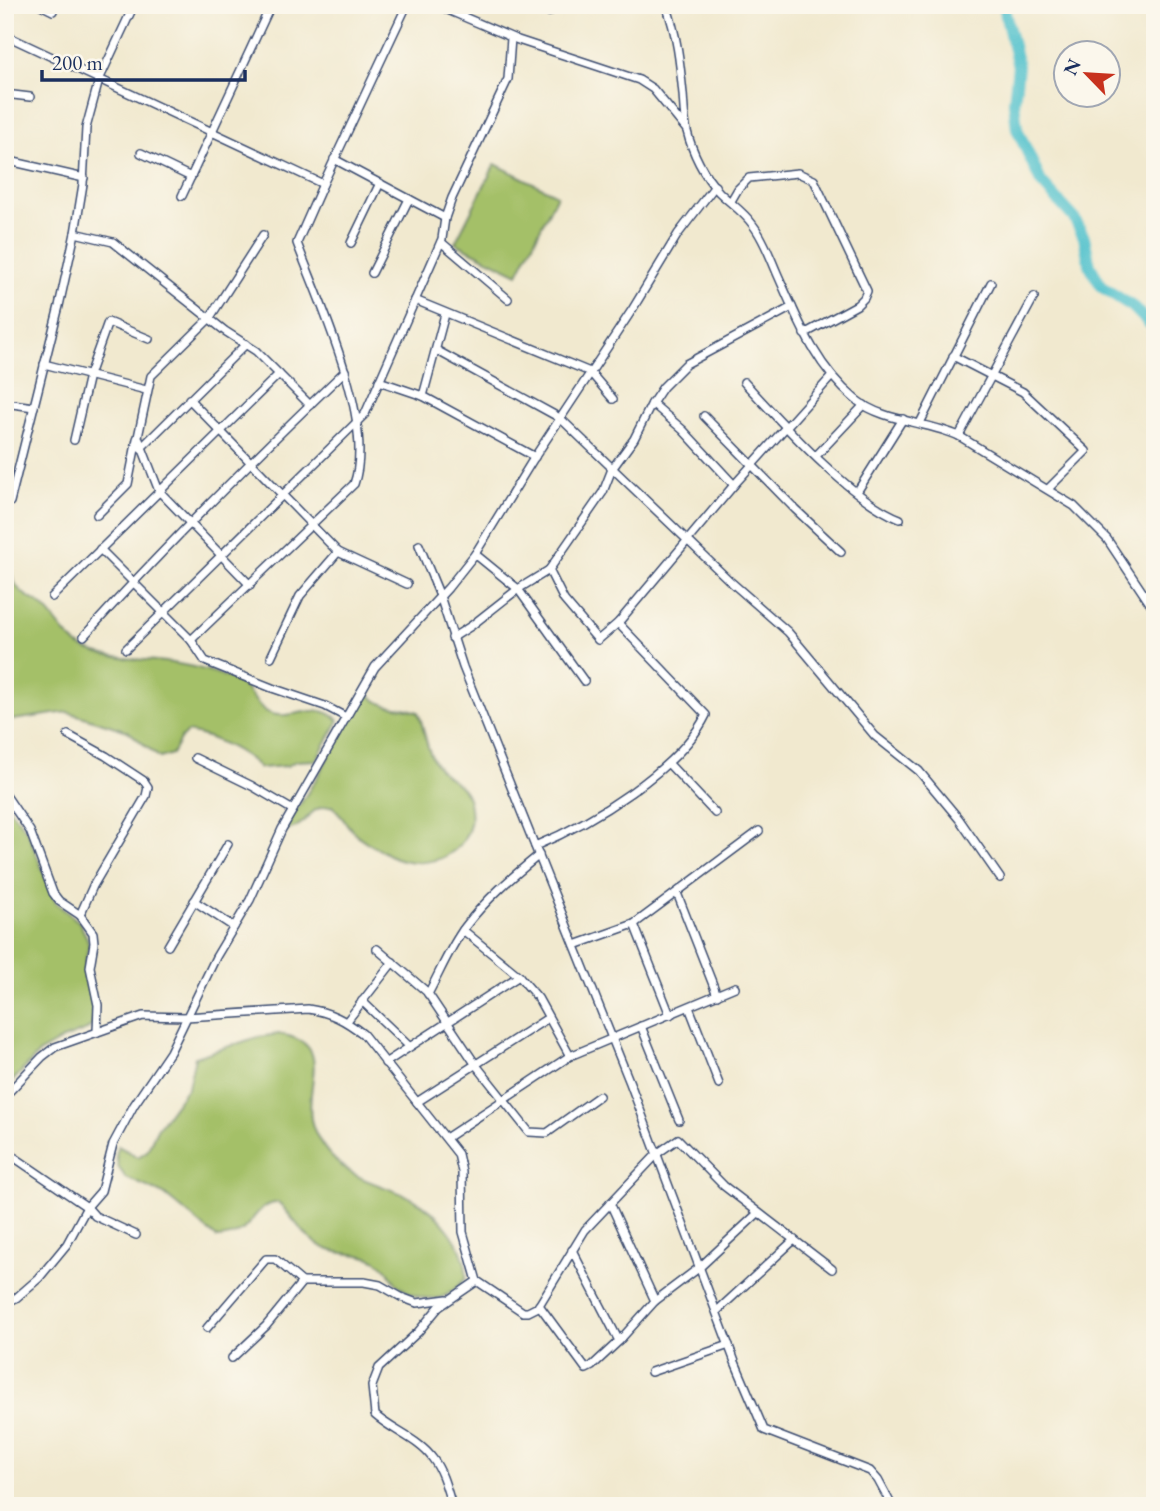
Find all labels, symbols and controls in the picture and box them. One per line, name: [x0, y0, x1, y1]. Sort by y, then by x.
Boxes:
scale bar: [42, 38, 245, 82]
north arrow: [1052, 38, 1122, 108]
text: 200 m: [52, 49, 103, 76]
text: N: [1057, 54, 1087, 79]

